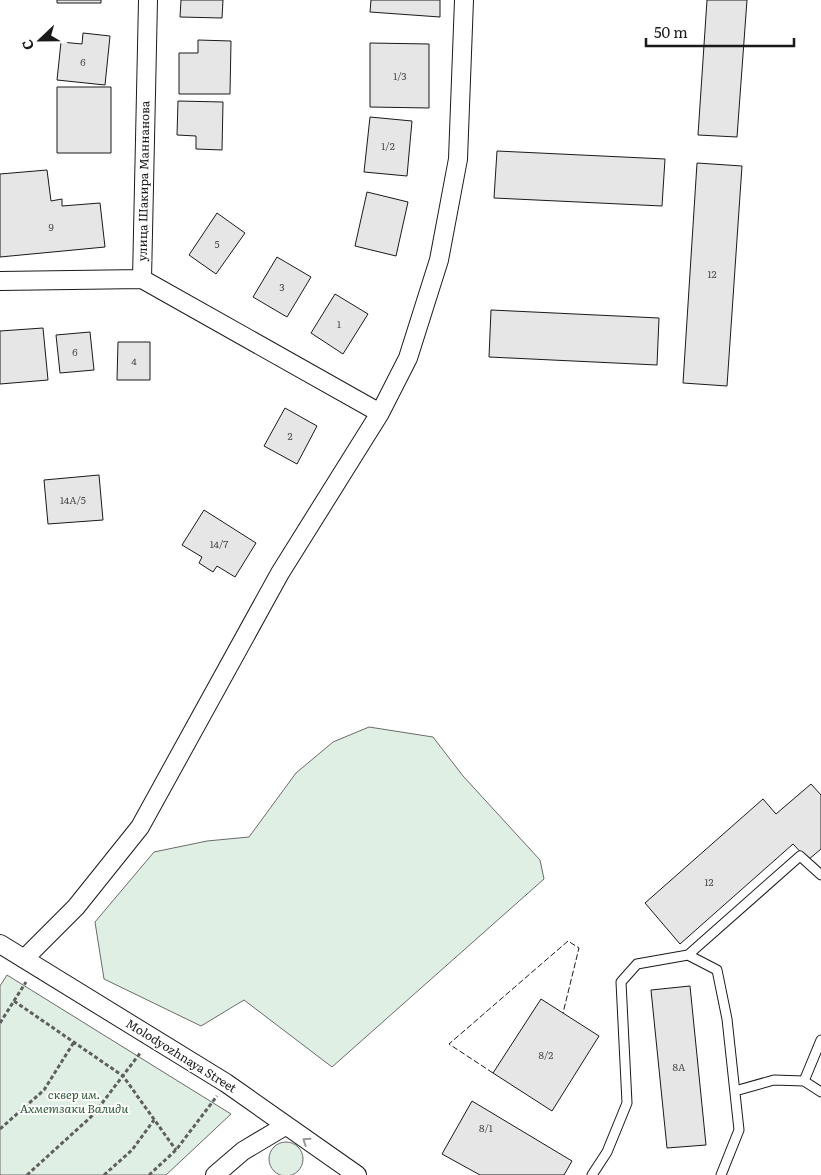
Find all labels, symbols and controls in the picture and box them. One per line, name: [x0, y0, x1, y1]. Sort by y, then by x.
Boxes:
north arrow: [15, 15, 65, 65]
scale bar: [646, 15, 794, 47]
text: 50 m: [654, 20, 688, 43]
text: С: [16, 37, 38, 54]
house number: 6: [80, 54, 86, 69]
house number: 1/3: [393, 68, 407, 83]
street label: улица Шакира Маннанова: [133, 100, 153, 262]
house number: 1/2: [381, 138, 395, 153]
house number: 9: [48, 219, 54, 234]
house number: 5: [214, 236, 220, 251]
house number: 12: [707, 266, 717, 281]
house number: 3: [279, 279, 285, 294]
house number: 1: [337, 316, 341, 331]
house number: 6: [72, 344, 78, 359]
house number: 4: [131, 353, 137, 368]
house number: 2: [287, 428, 293, 443]
house number: 14А/5: [60, 492, 86, 507]
house number: 14/7: [210, 536, 228, 551]
house number: 12: [704, 874, 714, 889]
street label: Molodyozhnaya Street: [123, 1014, 240, 1097]
house number: 8/2: [539, 1047, 553, 1062]
house number: 8А: [673, 1059, 686, 1074]
park label: сквер им. Ахметзаки Валиди: [20, 1085, 129, 1117]
house number: 8/1: [479, 1120, 493, 1135]
one-way arrow: [303, 1138, 312, 1147]

